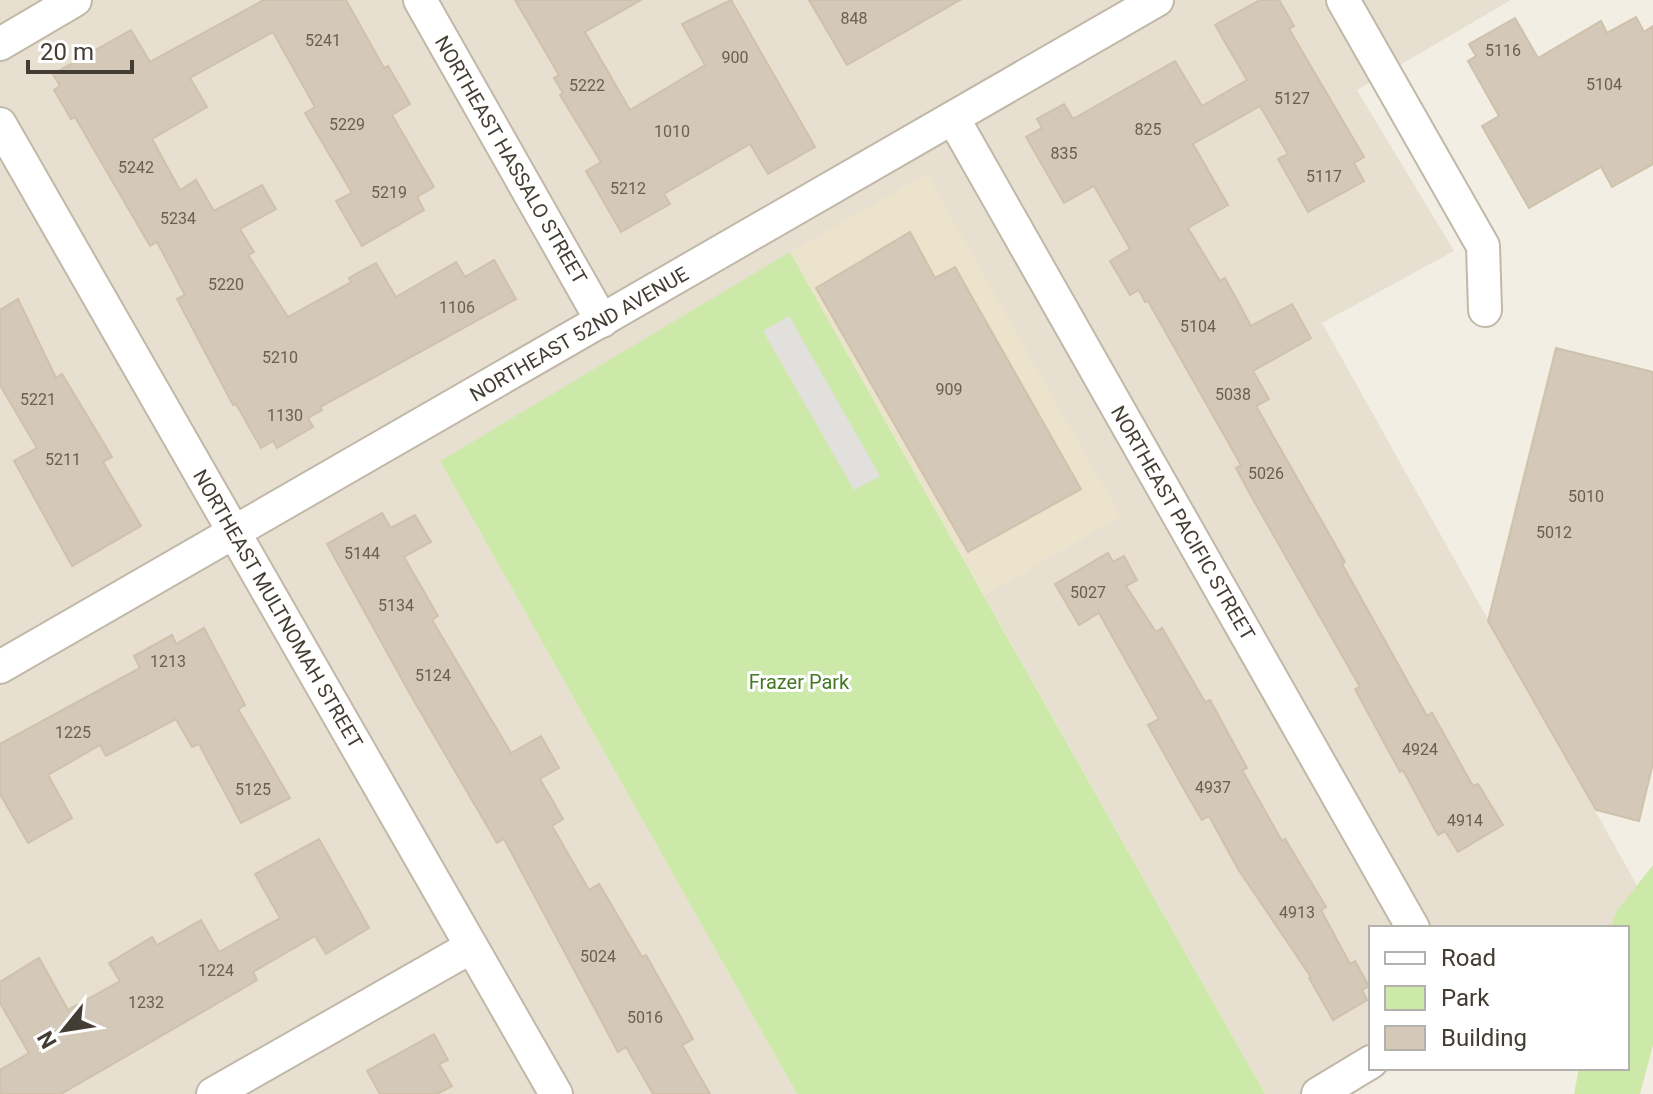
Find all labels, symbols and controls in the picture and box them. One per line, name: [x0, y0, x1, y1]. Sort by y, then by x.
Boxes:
house number: 848: [841, 9, 867, 28]
scale bar: [28, 24, 132, 74]
house number: 5241: [305, 31, 341, 50]
street label: NORTHEAST HASSALO STREET: [430, 32, 592, 288]
text: 20 m: [40, 38, 94, 66]
house number: 5116: [1485, 41, 1521, 60]
house number: 900: [722, 48, 748, 67]
house number: 5104: [1586, 75, 1622, 94]
house number: 5222: [569, 76, 605, 95]
house number: 5127: [1274, 89, 1310, 108]
house number: 5229: [329, 115, 365, 134]
house number: 825: [1135, 120, 1161, 139]
house number: 1010: [654, 122, 690, 141]
house number: 835: [1051, 144, 1077, 163]
house number: 5242: [118, 158, 154, 177]
house number: 5117: [1306, 167, 1342, 186]
house number: 5212: [610, 179, 646, 198]
house number: 5219: [371, 183, 407, 202]
house number: 5234: [160, 209, 196, 228]
street label: NORTHEAST 52ND AVENUE: [465, 262, 693, 406]
house number: 5220: [208, 275, 244, 294]
house number: 1106: [439, 298, 475, 317]
house number: 5104: [1180, 317, 1216, 336]
house number: 5210: [262, 348, 298, 367]
house number: 909: [936, 380, 962, 399]
house number: 5038: [1215, 385, 1251, 404]
house number: 5221: [20, 390, 56, 409]
street label: NORTHEAST PACIFIC STREET: [1106, 402, 1260, 645]
house number: 1130: [267, 406, 303, 425]
house number: 5211: [45, 450, 81, 469]
house number: 5026: [1248, 464, 1284, 483]
street label: NORTHEAST MULTNOMAH STREET: [188, 465, 368, 753]
house number: 5010: [1568, 487, 1604, 506]
house number: 5012: [1536, 523, 1572, 542]
house number: 5144: [344, 544, 380, 563]
house number: 5027: [1070, 583, 1106, 602]
house number: 5134: [378, 596, 414, 615]
house number: 1213: [150, 652, 186, 671]
house number: 5124: [415, 666, 451, 685]
park label: Frazer Park: [749, 670, 850, 694]
house number: 1225: [55, 723, 91, 742]
house number: 4924: [1402, 740, 1438, 759]
house number: 4937: [1195, 778, 1231, 797]
house number: 5125: [235, 780, 271, 799]
house number: 4914: [1447, 811, 1483, 830]
house number: 4913: [1279, 903, 1315, 922]
legend: [1369, 926, 1629, 1070]
text: Road: [1441, 944, 1496, 972]
house number: 5024: [580, 947, 616, 966]
house number: 1224: [198, 961, 234, 980]
text: Park: [1441, 984, 1490, 1012]
north arrow: [24, 990, 104, 1070]
house number: 1232: [128, 993, 164, 1012]
house number: 5016: [627, 1008, 663, 1027]
text: Building: [1441, 1024, 1527, 1052]
text: N: [32, 1027, 62, 1053]

